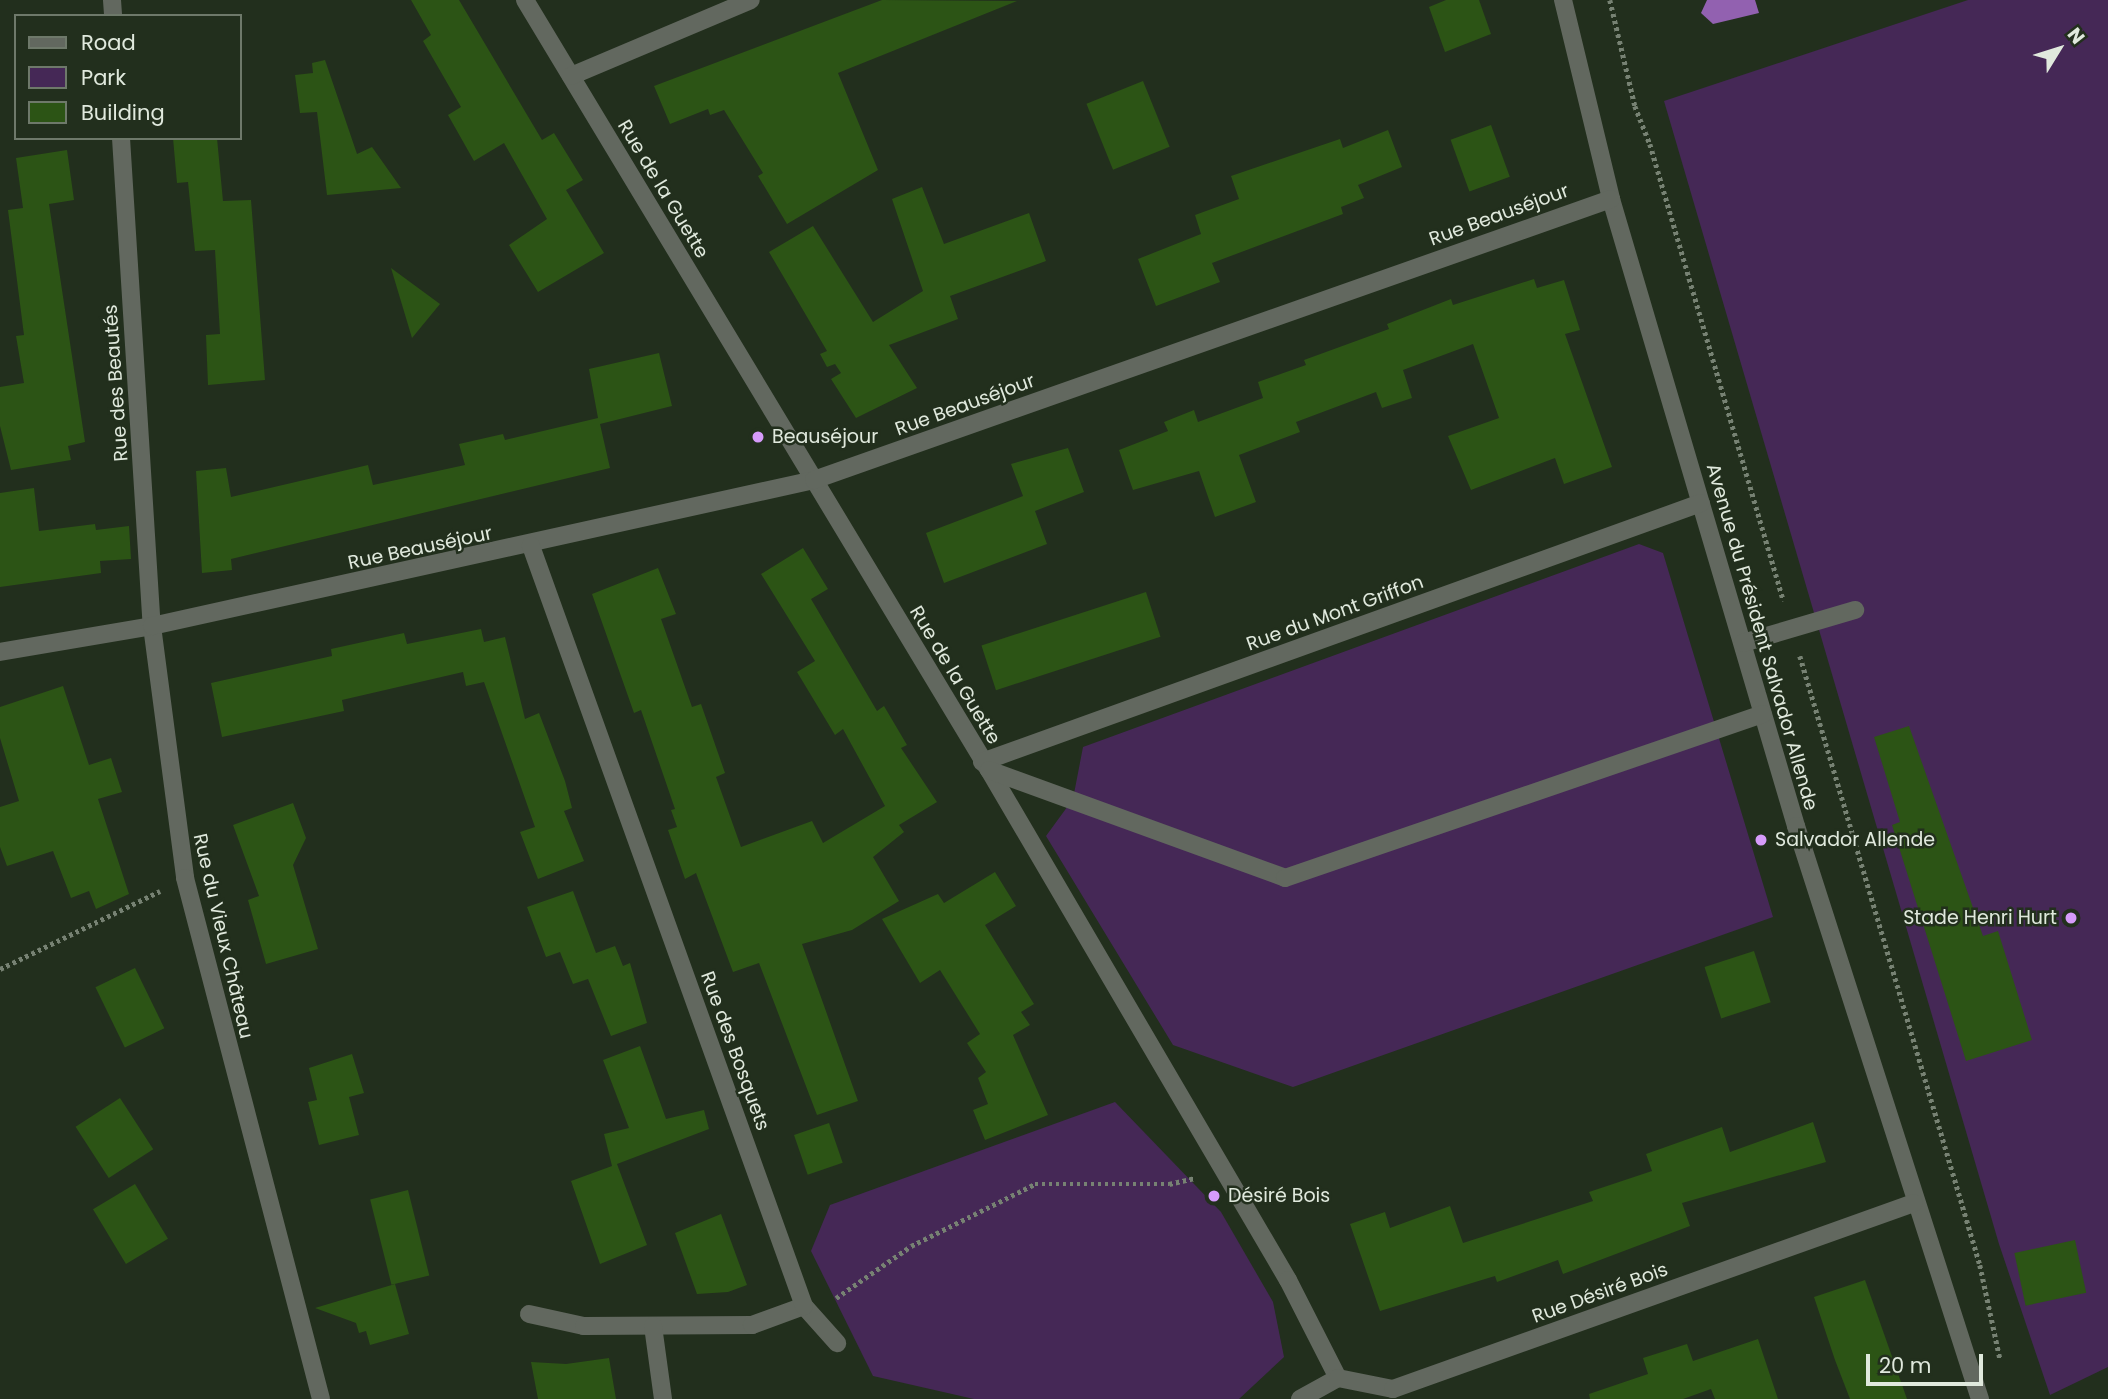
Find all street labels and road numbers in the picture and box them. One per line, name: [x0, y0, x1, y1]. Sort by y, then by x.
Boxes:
street label: Rue de la Guette: [613, 116, 713, 262]
street label: Rue Beauséjour: [1426, 179, 1572, 251]
street label: Rue des Beautés: [99, 304, 133, 462]
street label: Rue Beauséjour: [892, 369, 1038, 441]
street label: Avenue du Président Salvador Allende: [1701, 461, 1823, 813]
street label: Rue Beauséjour: [346, 522, 494, 574]
street label: Rue du Mont Griffon: [1243, 570, 1427, 656]
street label: Rue de la Guette: [905, 602, 1005, 748]
street label: Rue du Vieux Château: [188, 831, 258, 1041]
street label: Rue des Bosquets: [696, 968, 774, 1134]
street label: Rue Désiré Bois: [1529, 1258, 1671, 1328]

